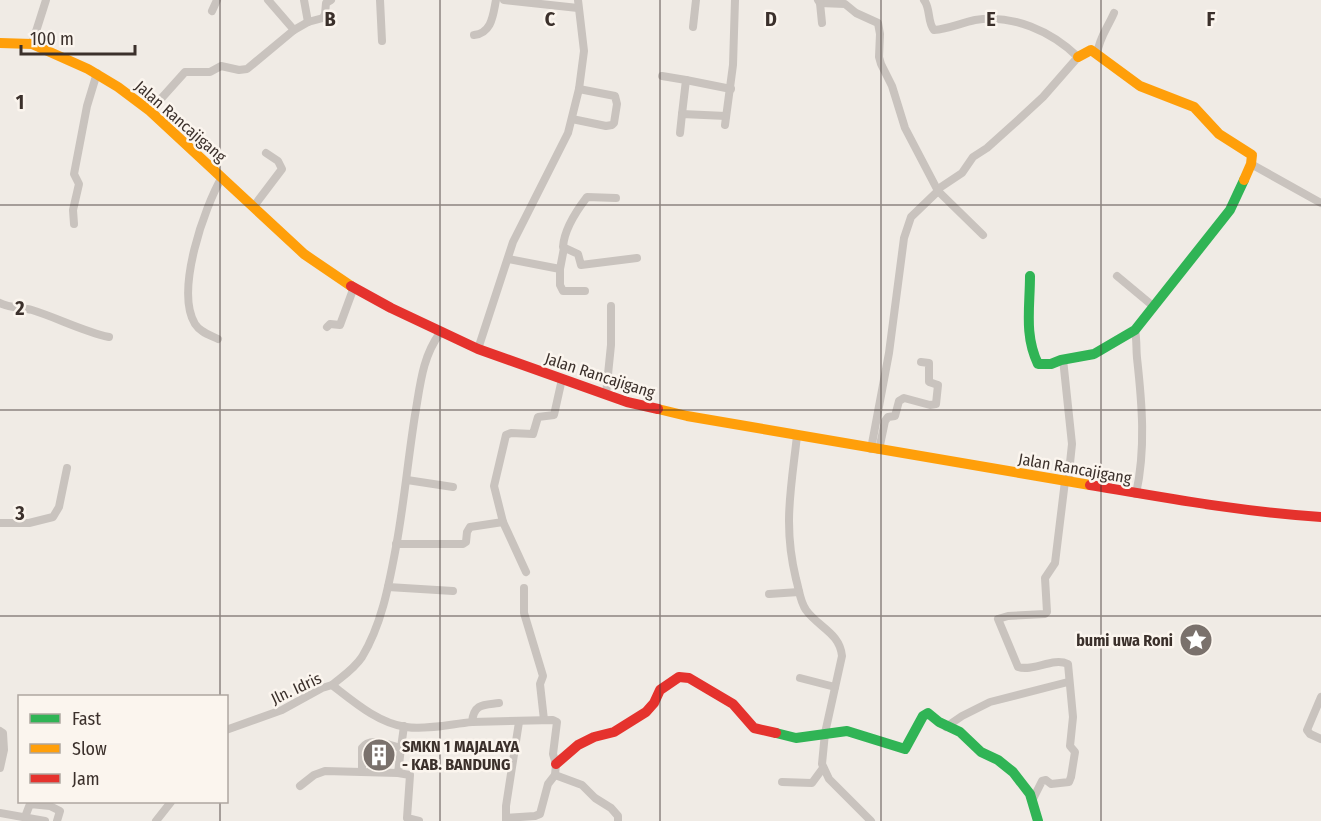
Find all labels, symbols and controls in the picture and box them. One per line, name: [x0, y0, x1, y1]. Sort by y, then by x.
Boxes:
text: B: [324, 7, 336, 31]
text: C: [545, 7, 556, 31]
text: D: [765, 7, 777, 31]
text: E: [986, 7, 996, 31]
text: F: [1207, 7, 1216, 31]
scale bar: [21, 18, 135, 56]
text: 100 m: [30, 28, 74, 50]
street label: Jalan Rancajigang: [131, 77, 230, 166]
text: 1: [16, 90, 24, 114]
text: 2: [14, 296, 25, 320]
street label: Jalan Rancajigang: [542, 349, 658, 402]
street label: Jalan Rancajigang: [1017, 449, 1133, 488]
text: 3: [14, 501, 25, 525]
place icon: bumi uwa Roni: [1178, 622, 1214, 658]
place label: bumi uwa Roni: [1076, 631, 1173, 650]
street label: Jln. Idris: [268, 668, 325, 708]
legend: [18, 695, 228, 803]
text: Fast: [72, 708, 101, 730]
building icon: SMKN 1 MAJALAYA - KAB. BANDUNG: [361, 737, 397, 773]
place label: SMKN 1 MAJALAYA - KAB. BANDUNG: [402, 737, 520, 774]
text: Slow: [72, 738, 107, 760]
text: Jam: [72, 768, 100, 790]

